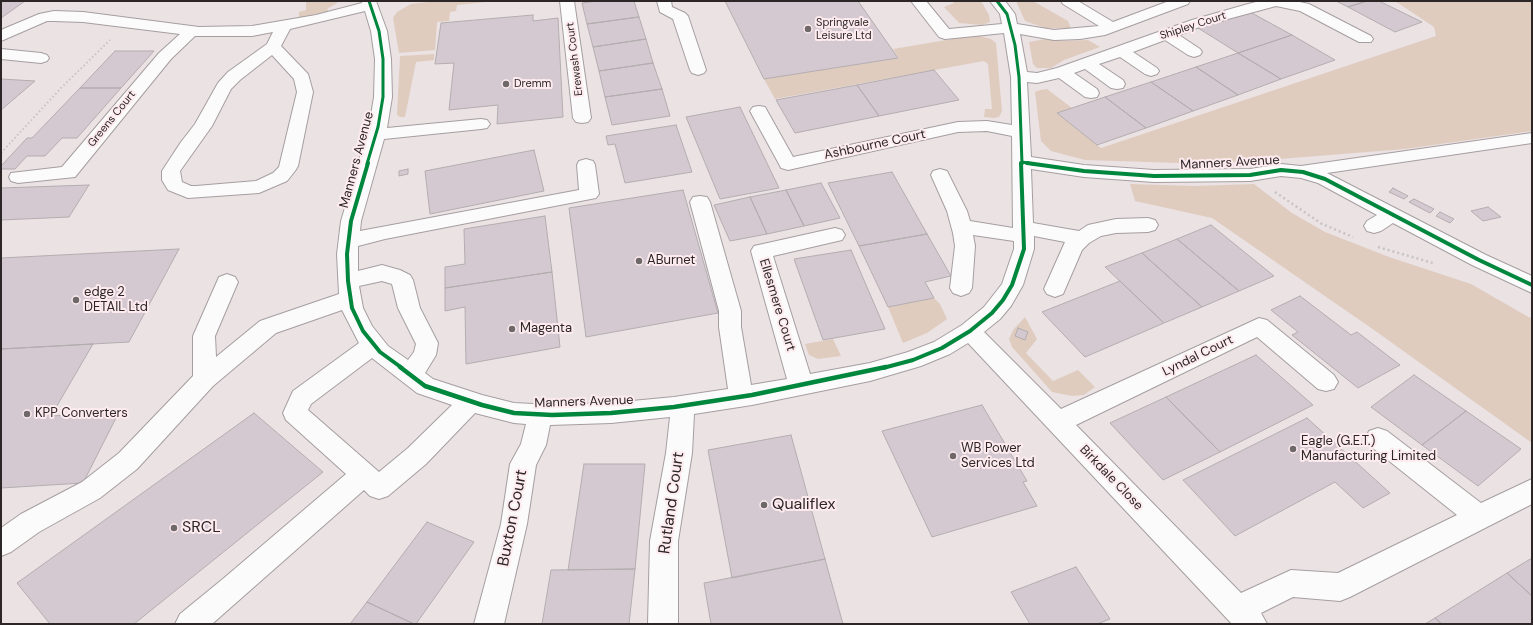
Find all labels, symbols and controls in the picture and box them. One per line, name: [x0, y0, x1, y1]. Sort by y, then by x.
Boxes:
street label: Shipley Court: [1158, 9, 1228, 43]
place label: Springvale Leisure Ltd: [816, 16, 872, 42]
street label: Erewash Court: [564, 21, 586, 97]
marker: Springvale Leisure Ltd: [803, 24, 813, 34]
place label: Dremm: [514, 77, 551, 91]
marker: Dremm: [501, 79, 511, 89]
street label: Greens Court: [85, 88, 139, 150]
street label: Manners Avenue: [337, 110, 377, 210]
street label: Ashbourne Court: [823, 127, 927, 163]
street label: Manners Avenue: [1180, 153, 1280, 173]
place label: ABurnet: [647, 253, 695, 269]
marker: ABurnet: [634, 256, 644, 266]
street label: Ellesmere Court: [756, 257, 798, 353]
place label: edge 2 DETAIL Ltd: [84, 285, 148, 316]
marker: edge 2 DETAIL Ltd: [71, 295, 81, 305]
place label: Magenta: [520, 321, 572, 337]
marker: Magenta: [507, 324, 517, 334]
street label: Lyndal Court: [1160, 332, 1236, 380]
street label: Manners Avenue: [534, 392, 634, 412]
place label: KPP Converters: [35, 406, 128, 422]
marker: KPP Converters: [22, 409, 32, 419]
place label: Eagle (G.E.T.) Manufacturing Limited: [1301, 434, 1436, 465]
place label: WB Power Services Ltd: [961, 441, 1035, 472]
street label: Birkdale Close: [1076, 442, 1146, 514]
marker: Eagle (G.E.T.) Manufacturing Limited: [1288, 444, 1298, 454]
street label: Rutland Court: [655, 451, 689, 555]
marker: WB Power Services Ltd: [948, 451, 958, 461]
street label: Buxton Court: [494, 468, 532, 568]
place label: Qualiflex: [772, 495, 835, 515]
marker: Qualiflex: [759, 500, 769, 510]
place label: SRCL: [182, 518, 221, 538]
marker: SRCL: [169, 523, 179, 533]

